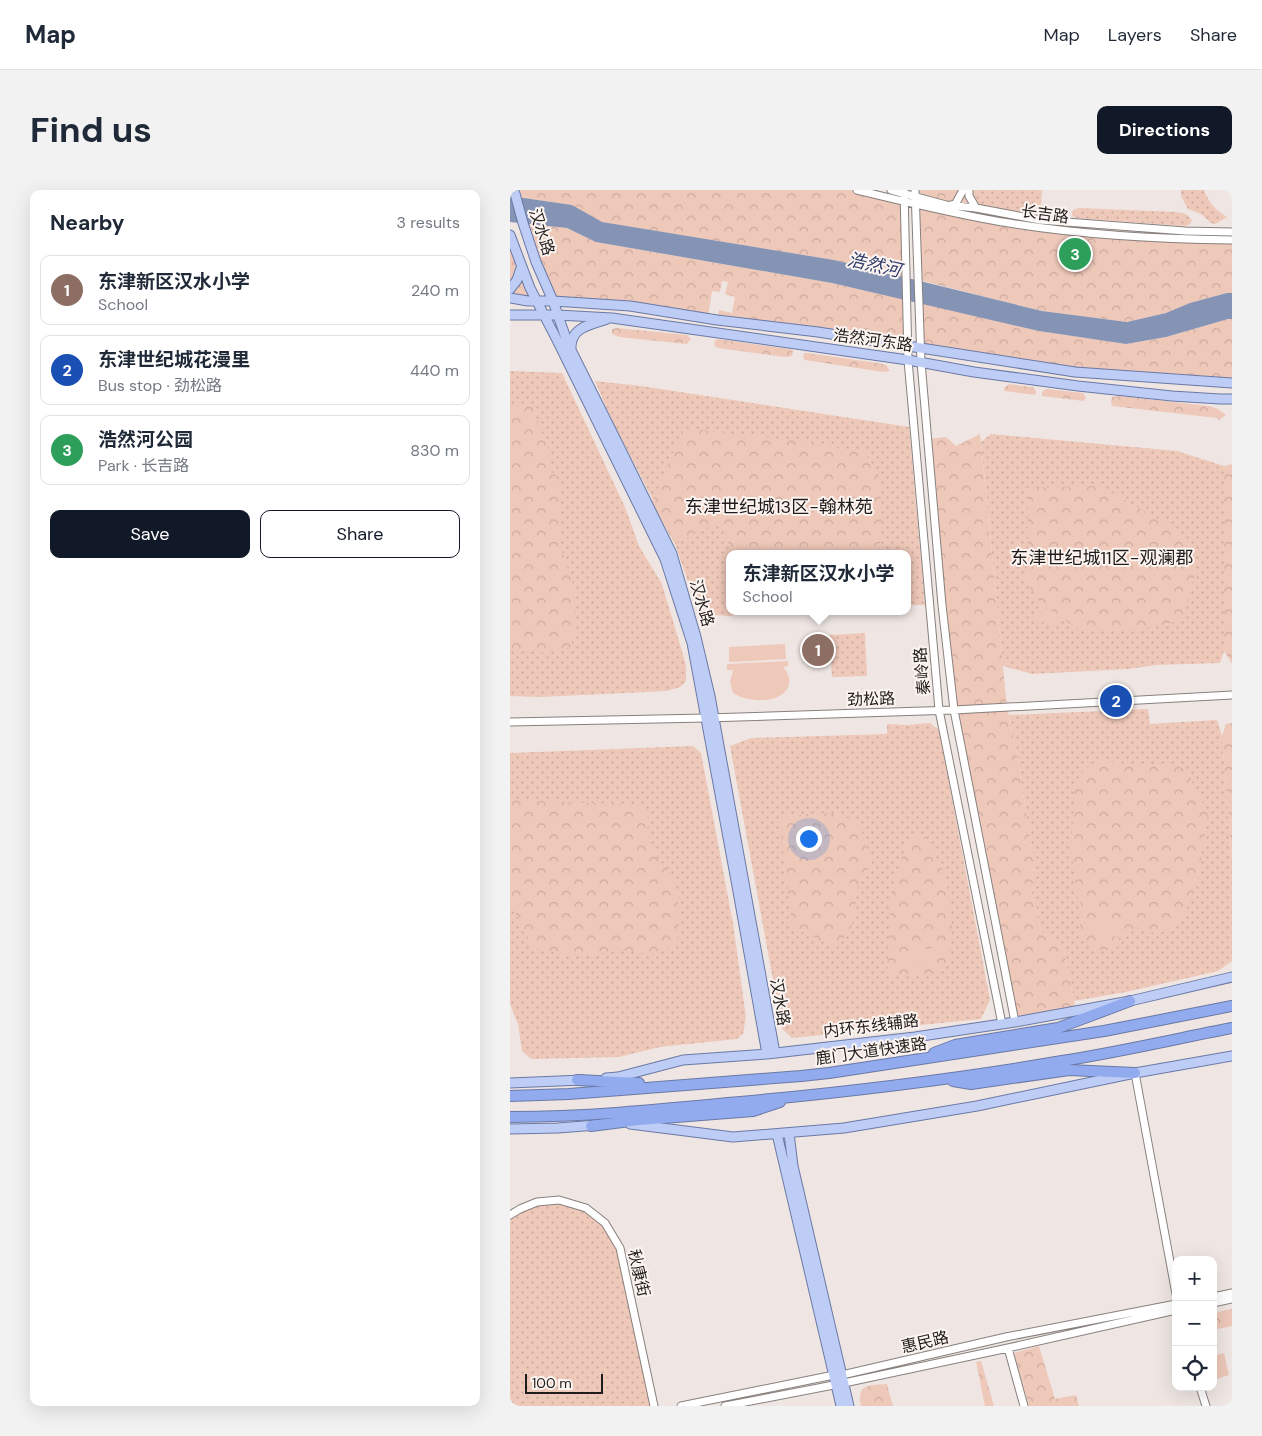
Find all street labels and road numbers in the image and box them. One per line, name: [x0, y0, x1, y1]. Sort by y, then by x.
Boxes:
street label: 长吉路: [1020, 200, 1070, 228]
street label: 汉水路: [525, 206, 559, 258]
street label: 浩然河东路: [832, 324, 914, 356]
street label: 汉水路: [685, 577, 719, 629]
street label: 秦岭路: [909, 646, 935, 696]
street label: 劲松路: [847, 688, 895, 710]
street label: 汉水路: [765, 977, 795, 1027]
street label: 内环东线辅路: [822, 1010, 920, 1042]
street label: 鹿门大道快速路: [814, 1033, 928, 1069]
street label: 秋康街: [623, 1247, 655, 1299]
street label: 惠民路: [899, 1326, 951, 1358]

